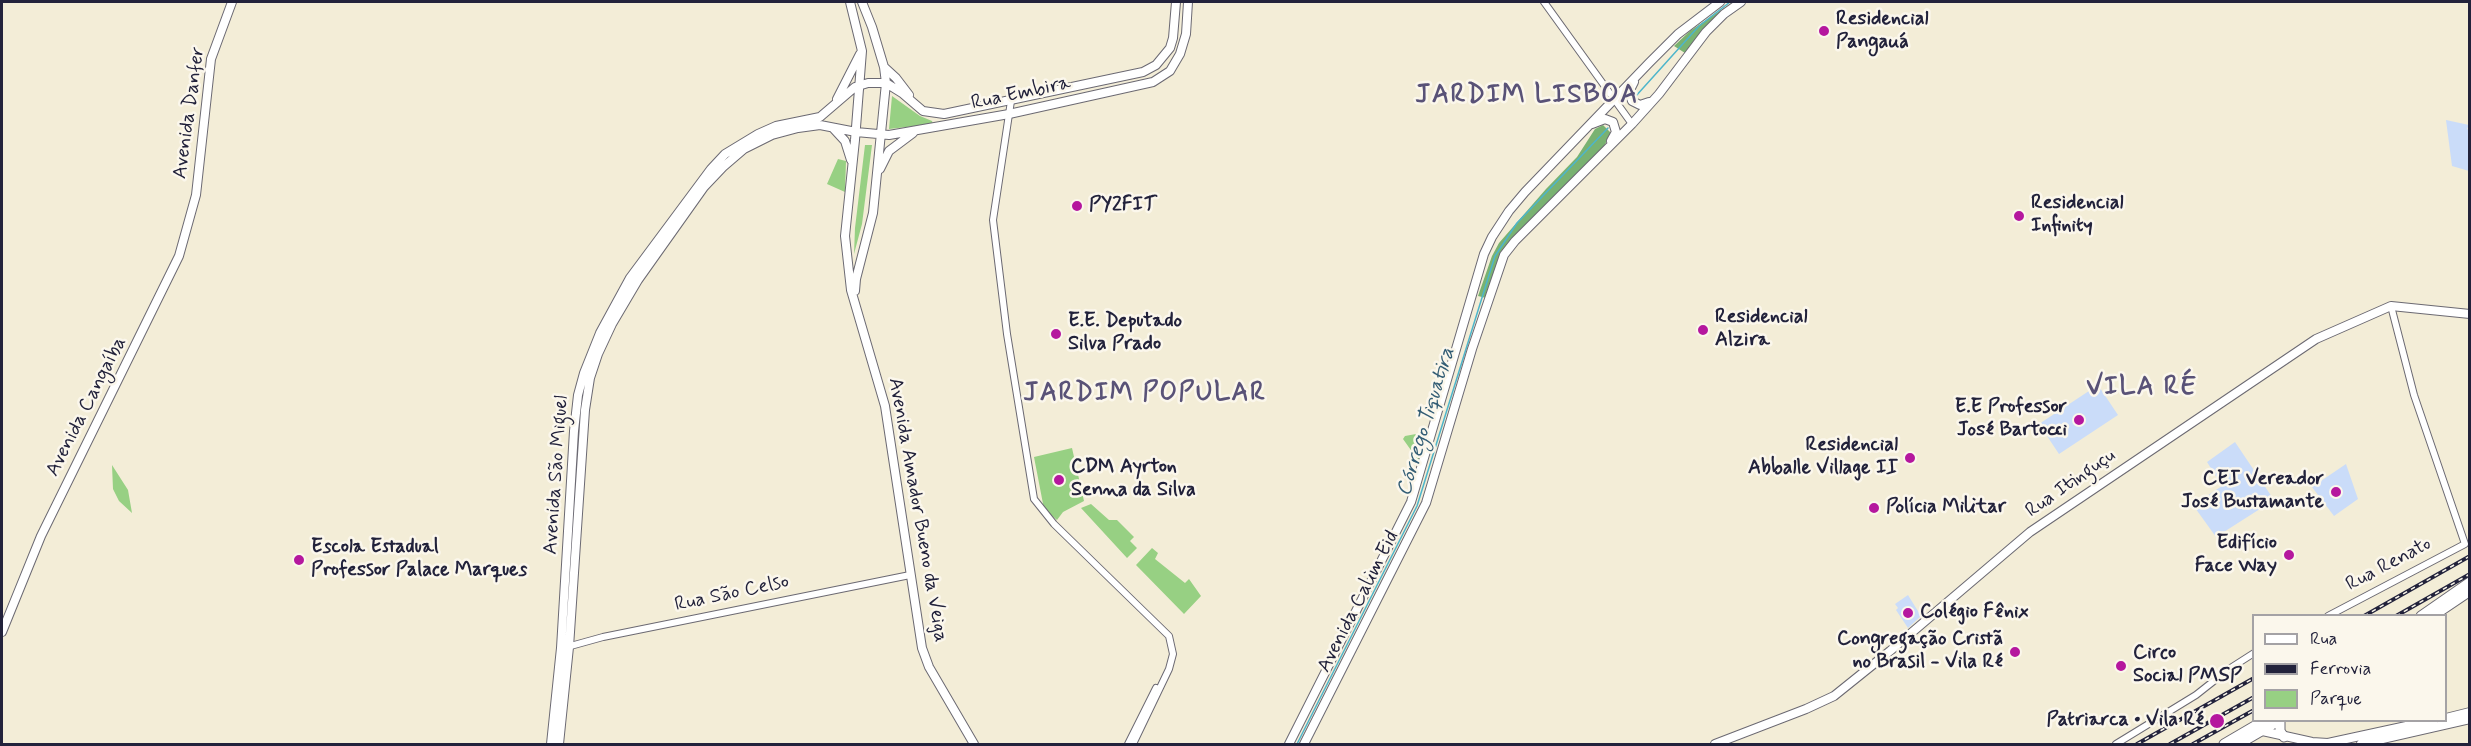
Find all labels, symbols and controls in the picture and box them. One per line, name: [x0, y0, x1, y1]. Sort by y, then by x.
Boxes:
place label: Residencial Pangauá: [1836, 8, 1929, 55]
marker: Residencial Pangauá: [1817, 24, 1831, 38]
street label: Avenida Danfer: [169, 45, 211, 181]
street label: Rua Embira: [969, 72, 1073, 116]
district label: JARDIM LISBOA: [1415, 81, 1639, 113]
place label: Residencial Infinity: [2031, 192, 2124, 239]
place label: PY2FIT: [1089, 194, 1157, 218]
marker: PY2FIT: [1070, 199, 1084, 213]
marker: Residencial Infinity: [2012, 209, 2026, 223]
place label: Residencial Alzira: [1715, 306, 1808, 353]
place label: E.E. Deputado Silva Prado: [1068, 310, 1182, 357]
marker: Residencial Alzira: [1696, 323, 1710, 337]
marker: E.E. Deputado Silva Prado: [1049, 327, 1063, 341]
street label: Avenida Cangaíba: [41, 333, 133, 481]
water label: Córrego Tiquatira: [1392, 345, 1462, 499]
district label: VILA RÉ: [2088, 373, 2196, 405]
street label: Avenida Amador Bueno da Veiga: [882, 376, 952, 644]
district label: JARDIM POPULAR: [1023, 379, 1267, 411]
street label: Avenida São Miguel: [539, 395, 575, 555]
place label: E.E Professor José Bartocci: [1955, 396, 2067, 443]
marker: E.E Professor José Bartocci: [2072, 413, 2086, 427]
place label: Residencial Abballe Village II: [1748, 434, 1898, 481]
street label: Rua Itinguçu: [2021, 444, 2121, 524]
marker: Residencial Abballe Village II: [1903, 451, 1917, 465]
place label: CDM Ayrton Senna da Silva: [1071, 456, 1196, 503]
place label: CEI Vereador José Bustamante: [2181, 468, 2324, 515]
marker: CDM Ayrton Senna da Silva: [1052, 473, 1066, 487]
marker: CEI Vereador José Bustamante: [2329, 485, 2343, 499]
place label: Polícia Militar: [1886, 496, 2006, 520]
marker: Polícia Militar: [1867, 501, 1881, 515]
street label: Avenida Calim Eid: [1313, 527, 1405, 677]
place label: Edifício Face Way: [2195, 532, 2277, 579]
street label: Rua Renato: [2342, 533, 2436, 597]
place label: Escola Estadual Professor Palace Marques: [311, 536, 527, 583]
marker: Edifício Face Way: [2282, 548, 2296, 562]
marker: Escola Estadual Professor Palace Marques: [292, 553, 306, 567]
street label: Rua São Celso: [673, 570, 791, 618]
place label: Colégio Fênix: [1920, 601, 2029, 625]
marker: Colégio Fênix: [1901, 606, 1915, 620]
legend: [2252, 614, 2447, 722]
text: Rua: [2310, 627, 2337, 651]
place label: Congregação Cristã no Brasil - Vila Ré: [1837, 628, 2003, 675]
place label: Circo Social PMSP: [2133, 642, 2242, 689]
marker: Congregação Cristã no Brasil - Vila Ré: [2008, 645, 2022, 659]
text: Ferrovia: [2310, 657, 2371, 681]
marker: Circo Social PMSP: [2114, 659, 2128, 673]
text: Parque: [2310, 687, 2362, 711]
place label: Patriarca • Vila Ré: [2046, 709, 2204, 733]
marker: Patriarca • Vila Ré: [2208, 712, 2226, 730]

